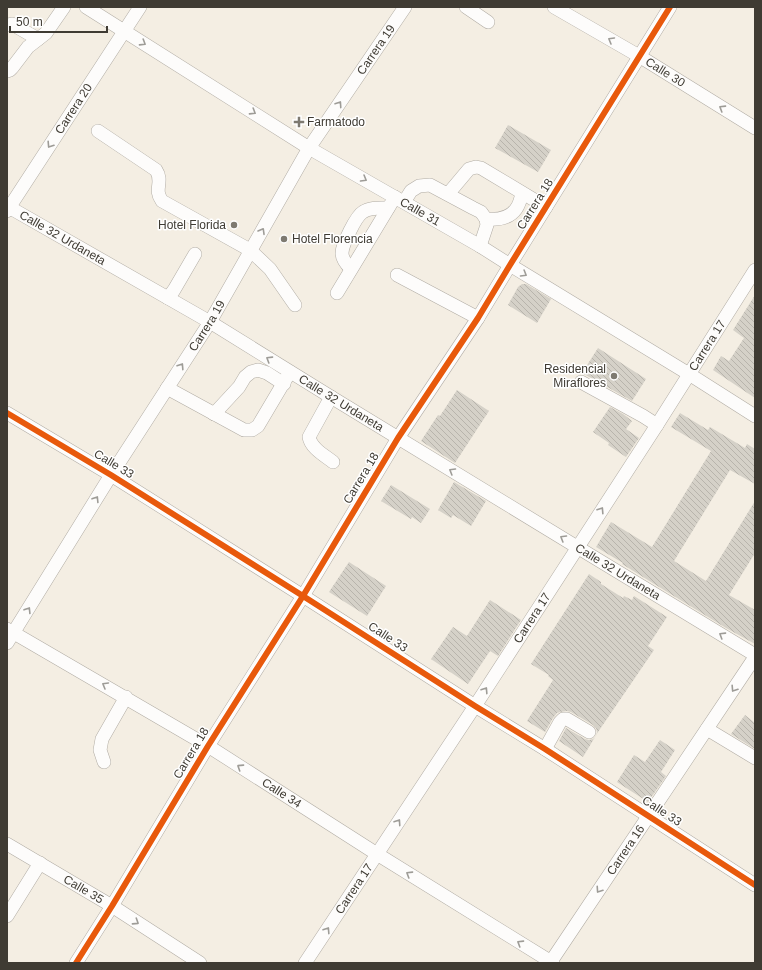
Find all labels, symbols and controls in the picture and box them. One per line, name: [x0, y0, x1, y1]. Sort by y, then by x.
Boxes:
scale bar: [10, 8, 107, 34]
text: 50 m: [16, 15, 43, 29]
street label: Carrera 19: [354, 22, 398, 77]
one-way arrow: [139, 38, 146, 45]
one-way arrow: [608, 38, 615, 45]
street label: Calle 30: [643, 55, 688, 90]
street label: Carrera 20: [52, 81, 95, 137]
one-way arrow: [334, 101, 341, 108]
one-way arrow: [719, 105, 726, 112]
one-way arrow: [249, 108, 256, 115]
place label: Farmatodo: [307, 115, 365, 129]
marker: Farmatodo: [294, 117, 304, 127]
one-way arrow: [47, 141, 55, 148]
one-way arrow: [360, 175, 367, 182]
street label: Carrera 18: [514, 176, 556, 232]
street label: Calle 31: [398, 195, 443, 229]
street label: Calle 32 Urdaneta: [17, 208, 108, 268]
place label: Hotel Florida: [158, 218, 226, 232]
marker: Hotel Florida: [229, 220, 239, 230]
one-way arrow: [257, 227, 264, 235]
place label: Hotel Florencia: [292, 232, 373, 246]
marker: Hotel Florencia: [279, 234, 289, 244]
one-way arrow: [520, 269, 527, 277]
street label: Carrera 19: [186, 297, 228, 354]
street label: Carrera 17: [686, 317, 729, 374]
one-way arrow: [266, 356, 273, 364]
place label: Residencial Miraflores: [544, 362, 606, 390]
one-way arrow: [176, 363, 184, 370]
marker: Residencial Miraflores: [609, 371, 619, 381]
street label: Calle 32 Urdaneta: [296, 372, 386, 435]
street label: Calle 33: [92, 447, 137, 482]
street label: Carrera 18: [340, 450, 382, 506]
one-way arrow: [449, 468, 456, 475]
one-way arrow: [91, 496, 98, 503]
one-way arrow: [596, 507, 604, 514]
one-way arrow: [560, 535, 567, 542]
street label: Calle 32 Urdaneta: [573, 541, 663, 603]
street label: Carrera 17: [511, 590, 554, 646]
one-way arrow: [23, 607, 30, 614]
street label: Calle 33: [366, 619, 411, 655]
one-way arrow: [719, 632, 726, 640]
one-way arrow: [102, 683, 109, 690]
one-way arrow: [731, 685, 738, 692]
one-way arrow: [481, 687, 488, 694]
street label: Carrera 18: [170, 725, 212, 781]
one-way arrow: [238, 765, 245, 772]
street label: Calle 34: [259, 775, 304, 811]
street label: Calle 33: [640, 793, 685, 829]
one-way arrow: [393, 819, 401, 826]
street label: Carrera 16: [604, 822, 648, 878]
street label: Carrera 17: [332, 861, 376, 917]
street label: Calle 35: [61, 872, 106, 907]
one-way arrow: [406, 872, 413, 879]
one-way arrow: [596, 886, 604, 893]
one-way arrow: [132, 917, 139, 924]
one-way arrow: [322, 928, 329, 935]
one-way arrow: [517, 940, 524, 947]

